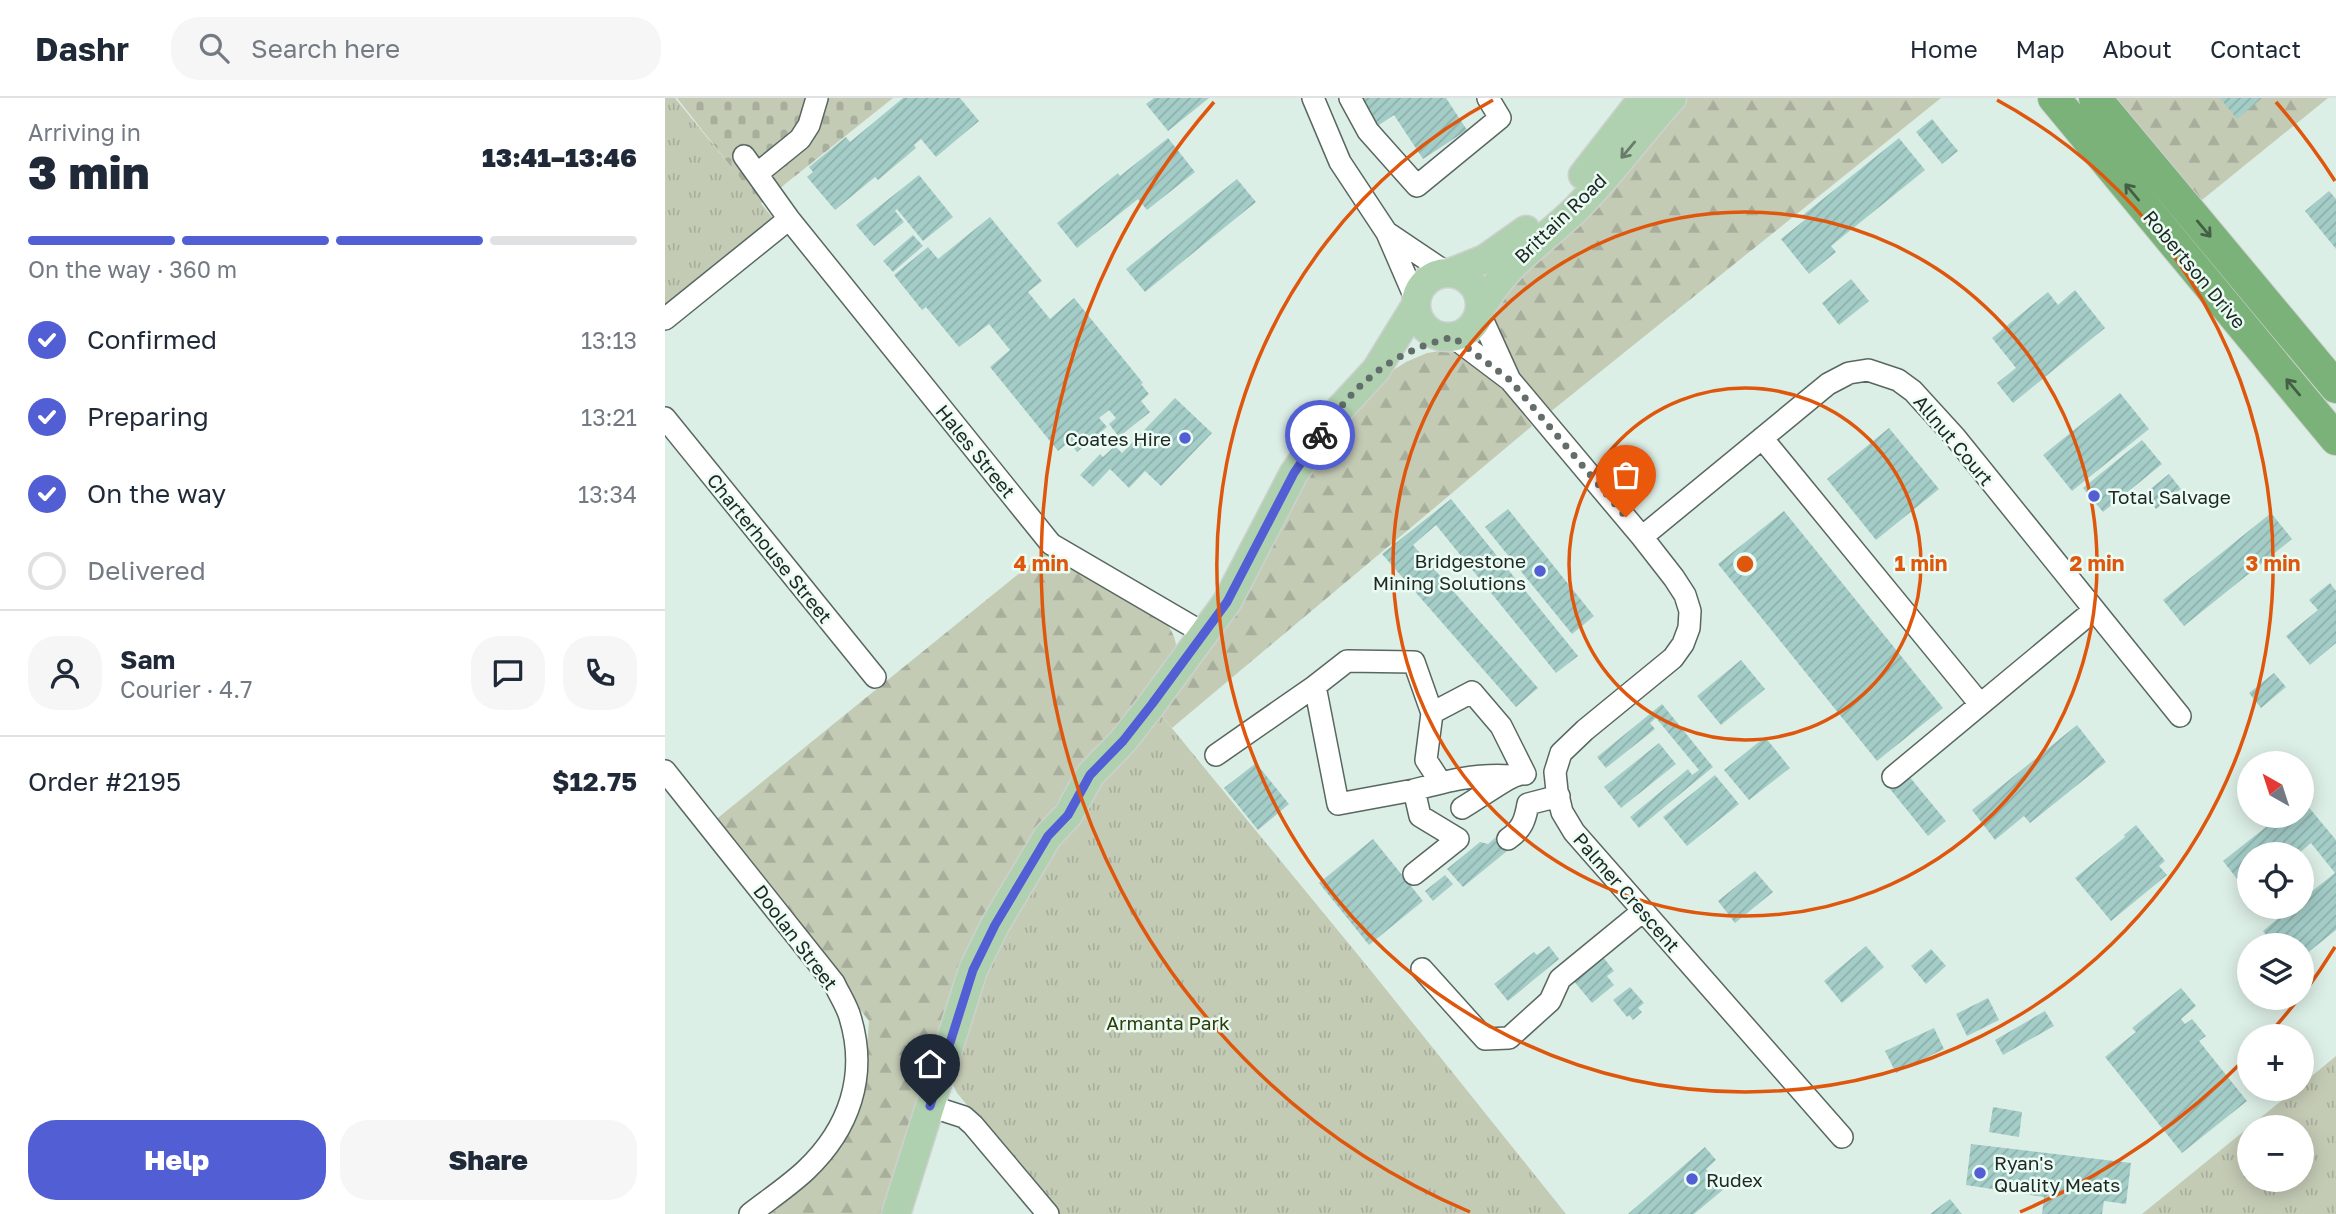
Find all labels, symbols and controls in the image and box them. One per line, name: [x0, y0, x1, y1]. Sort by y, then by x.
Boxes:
search box: [171, 17, 661, 80]
text: Dashr: [35, 29, 129, 68]
icon: search: [195, 29, 233, 67]
text: Search here: [251, 33, 400, 64]
text: Home: [1910, 34, 1978, 63]
text: Map: [2016, 34, 2065, 63]
text: About: [2103, 34, 2172, 63]
text: Contact: [2210, 34, 2301, 63]
text: Arriving in: [28, 118, 141, 146]
one-way arrow: [1620, 140, 1636, 158]
text: 13:41–13:46: [482, 142, 637, 173]
text: 3 min: [28, 144, 150, 199]
street label: Brittain Road: [1509, 168, 1611, 268]
one-way arrow: [2124, 184, 2140, 202]
street label: Robertson Drive: [2139, 205, 2251, 333]
one-way arrow: [2196, 219, 2212, 237]
text: On the way · 360 m: [28, 255, 237, 283]
icon: check: [28, 321, 66, 359]
text: Confirmed: [87, 324, 217, 355]
text: 13:13: [581, 326, 637, 354]
one-way arrow: [2285, 378, 2300, 396]
street label: Allnut Court: [1909, 390, 1999, 490]
icon: check: [28, 398, 66, 436]
street label: Hales Street: [931, 400, 1021, 502]
courier: [1285, 400, 1355, 470]
text: Preparing: [87, 401, 209, 432]
text: 13:21: [581, 403, 637, 431]
icon: bike: [1301, 416, 1339, 454]
place label: Coates Hire: [1065, 427, 1171, 450]
marker: Coates Hire: [1177, 430, 1193, 446]
pin: [1596, 445, 1656, 517]
icon: bag: [1607, 456, 1645, 494]
street label: Charterhouse Street: [703, 469, 837, 627]
icon: check: [28, 475, 66, 513]
text: On the way: [87, 478, 226, 509]
text: 13:34: [578, 480, 637, 508]
place label: Total Salvage: [2108, 485, 2231, 508]
marker: Total Salvage: [2086, 488, 2102, 504]
place label: Bridgestone Mining Solutions: [1373, 549, 1526, 594]
text: 4 min: [1013, 550, 1069, 576]
text: 1 min: [1895, 550, 1947, 576]
text: 2 min: [2070, 550, 2124, 576]
text: 3 min: [2246, 550, 2300, 576]
centre of rings: [1733, 552, 1757, 576]
text: Delivered: [87, 555, 206, 586]
marker: Bridgestone Mining Solutions: [1532, 563, 1548, 579]
button: person: [28, 636, 102, 710]
button: chat: [471, 636, 545, 710]
button: phone: [563, 636, 637, 710]
text: Sam: [120, 644, 175, 675]
text: Courier · 4.7: [120, 675, 252, 703]
north arrow: [2237, 751, 2313, 828]
map controls: [2237, 751, 2314, 1192]
text: Order #2195: [28, 766, 181, 797]
text: $12.75: [552, 766, 637, 797]
street label: Palmer Crescent: [1569, 828, 1685, 956]
button: locate: [2237, 842, 2314, 919]
street label: Doolan Street: [749, 880, 843, 994]
button: layers: [2237, 933, 2314, 1010]
park label: Armanta Park: [1106, 1011, 1230, 1034]
button: +: [2237, 1024, 2314, 1101]
pin: [900, 1034, 960, 1106]
icon: home: [911, 1045, 949, 1083]
button: −: [2237, 1115, 2314, 1192]
button: Help: [28, 1120, 326, 1200]
button: Share: [340, 1120, 637, 1200]
place label: Ryan's Quality Meats: [1994, 1151, 2120, 1196]
marker: Ryan's Quality Meats: [1972, 1165, 1988, 1181]
place label: Rudex: [1706, 1168, 1763, 1191]
marker: Rudex: [1684, 1171, 1700, 1187]

